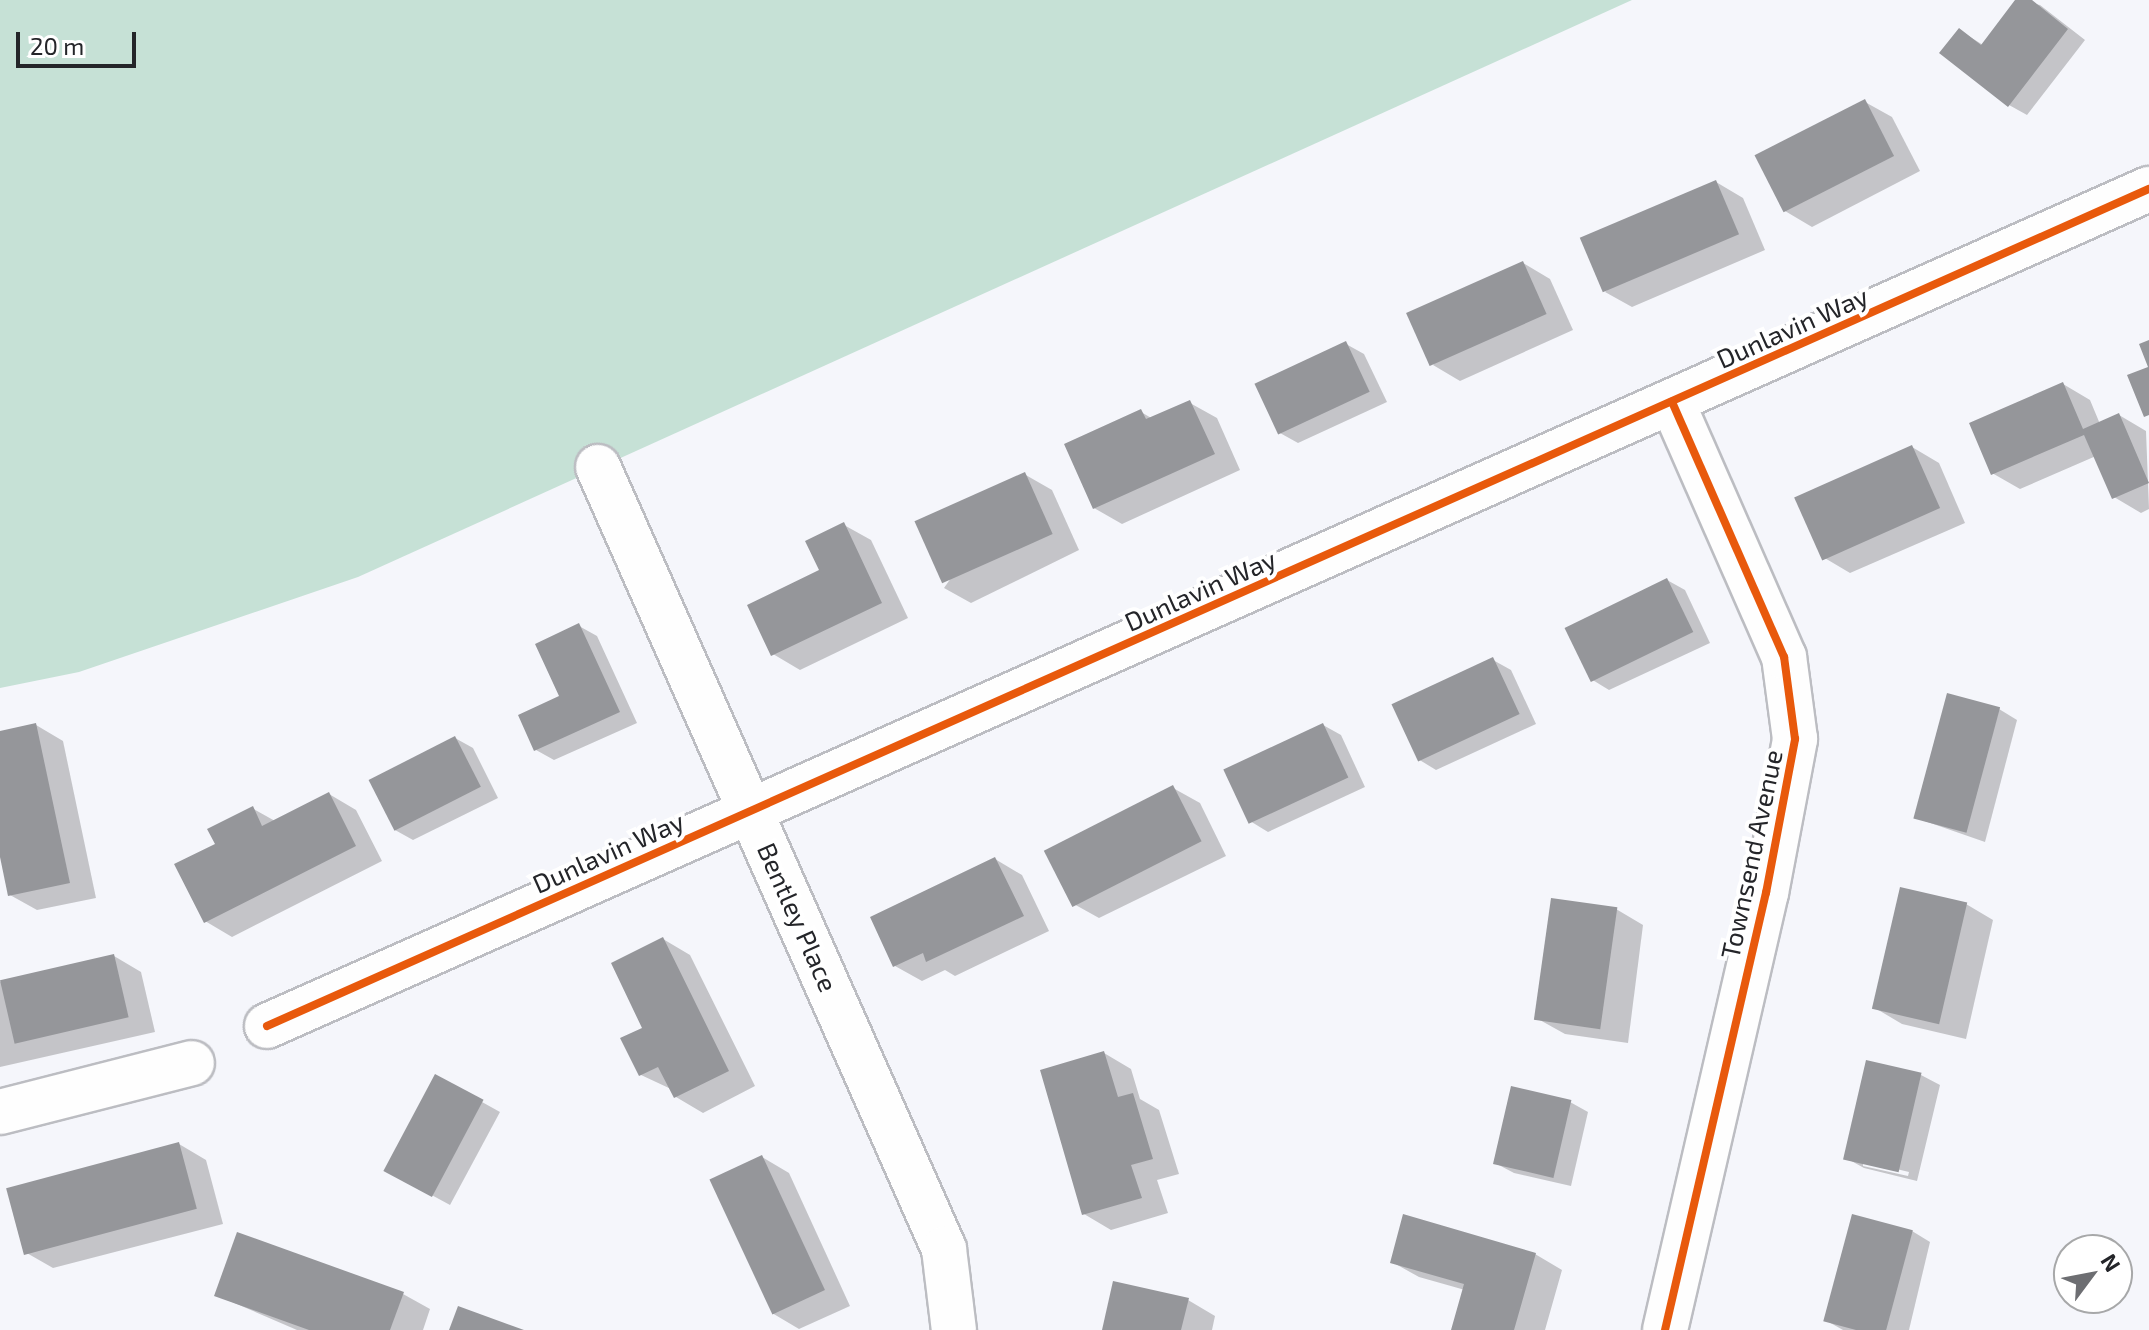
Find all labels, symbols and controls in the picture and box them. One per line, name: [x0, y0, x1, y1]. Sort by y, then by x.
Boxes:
scale bar: [20, 16, 140, 66]
text: 20 m: [30, 31, 84, 60]
street label: Dunlavin Way: [1711, 280, 1873, 374]
street label: Dunlavin Way: [1119, 543, 1281, 637]
street label: Townsend Avenue: [1714, 746, 1788, 962]
street label: Dunlavin Way: [527, 805, 689, 899]
street label: Bentley Place: [751, 838, 845, 996]
north arrow: [2053, 1234, 2133, 1314]
text: N: [2096, 1249, 2127, 1276]

